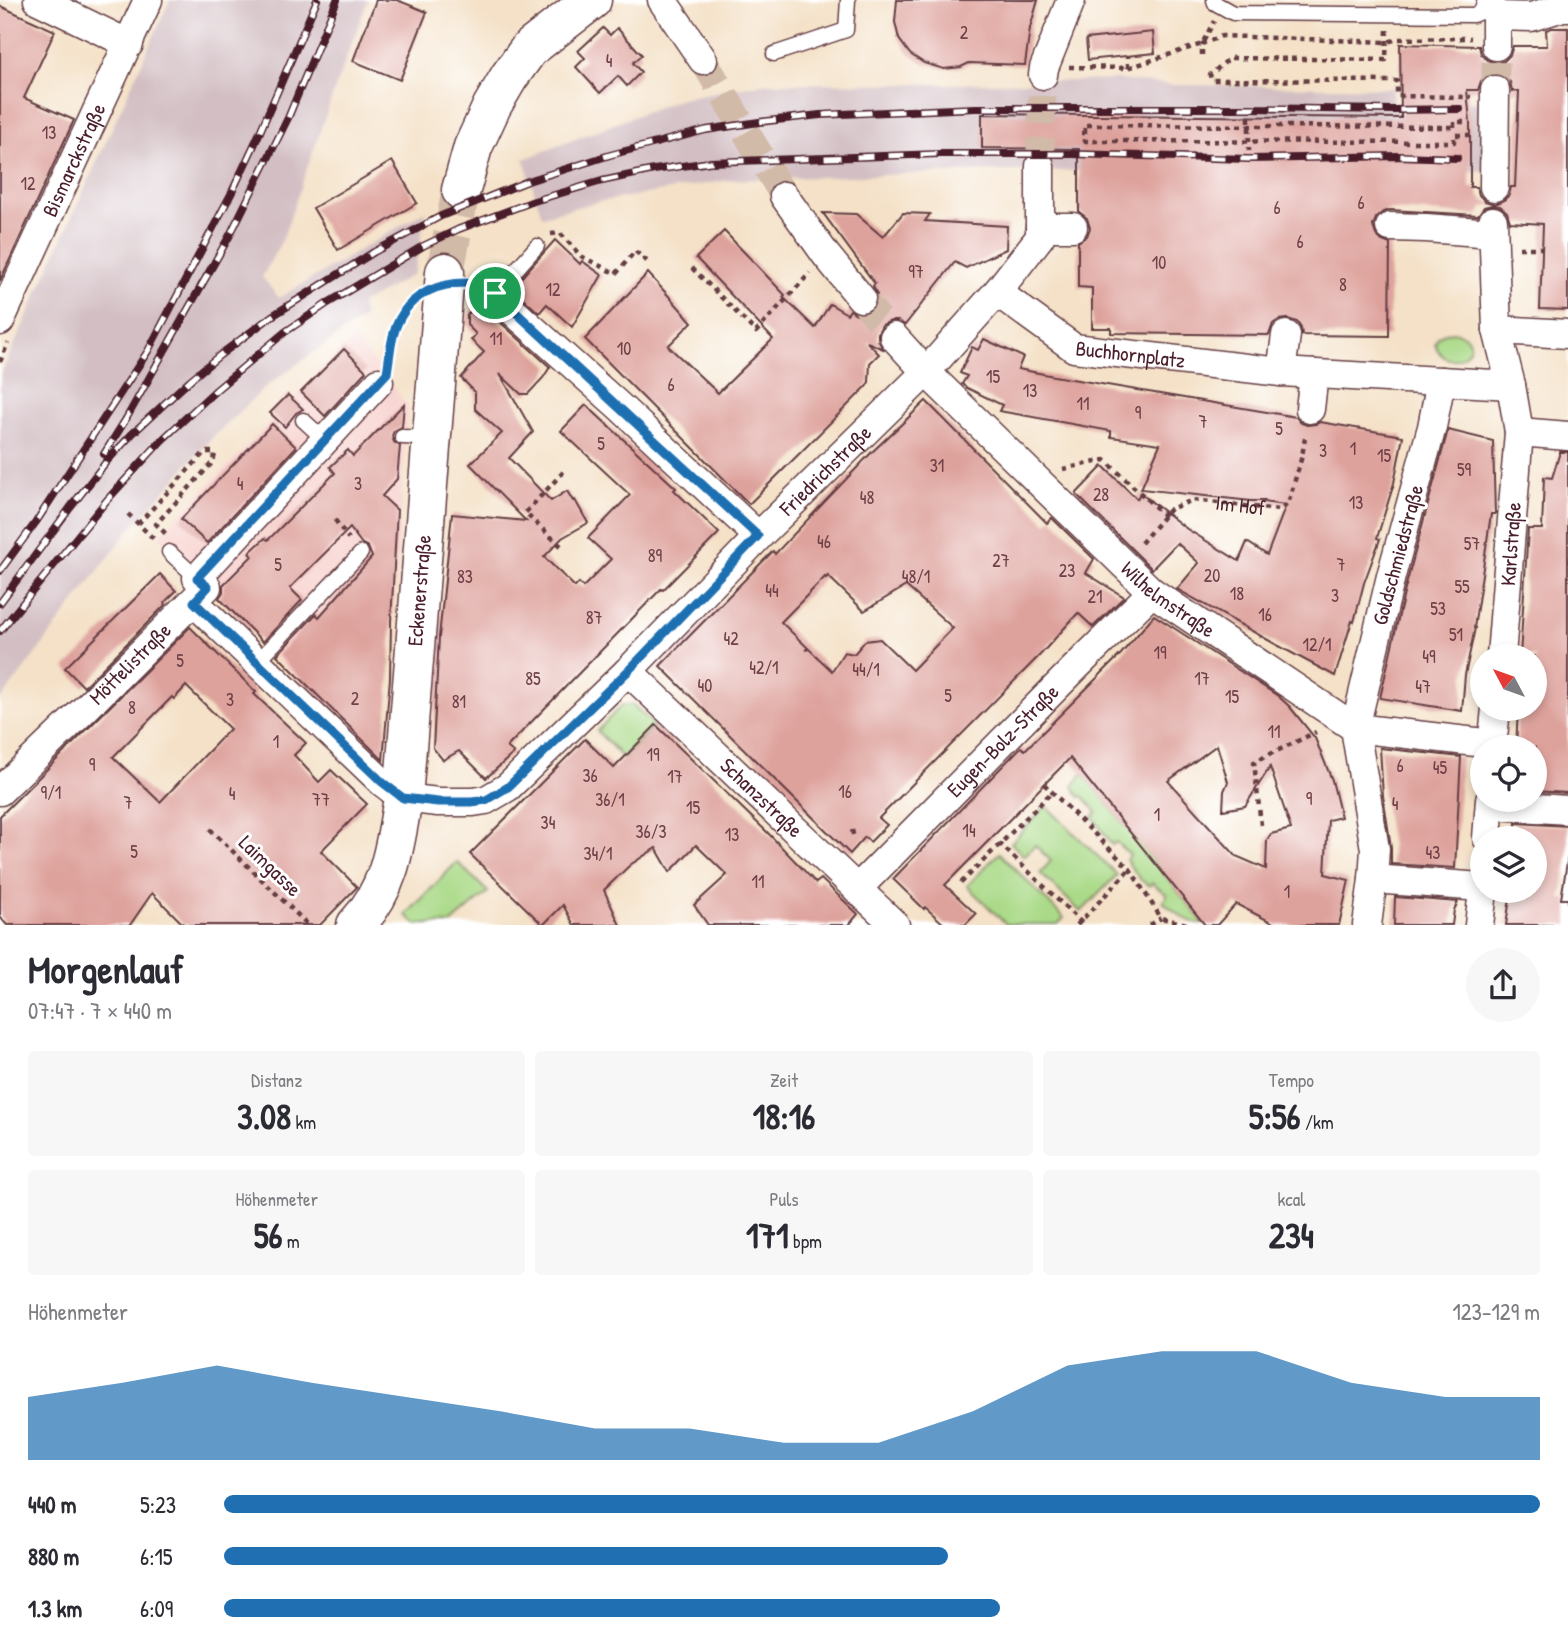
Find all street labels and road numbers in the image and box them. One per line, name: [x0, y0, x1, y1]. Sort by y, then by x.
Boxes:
street label: Bismarckstraße: [35, 99, 112, 222]
street label: Buchhornplatz: [1074, 333, 1187, 375]
street label: Friedrichstraße: [772, 418, 878, 523]
street label: Goldschmiedstraße: [1365, 482, 1430, 628]
street label: Im Hof: [1214, 488, 1267, 522]
street label: Karlstraße: [1493, 501, 1528, 587]
street label: Eckenerstraße: [400, 534, 438, 647]
street label: Wilhelmstraße: [1115, 554, 1221, 644]
street label: Möttelistraße: [82, 616, 177, 711]
street label: Eugen-Bolz-Straße: [940, 678, 1065, 804]
street label: Schanzstraße: [714, 751, 810, 844]
street label: Laimgasse: [233, 828, 308, 903]

